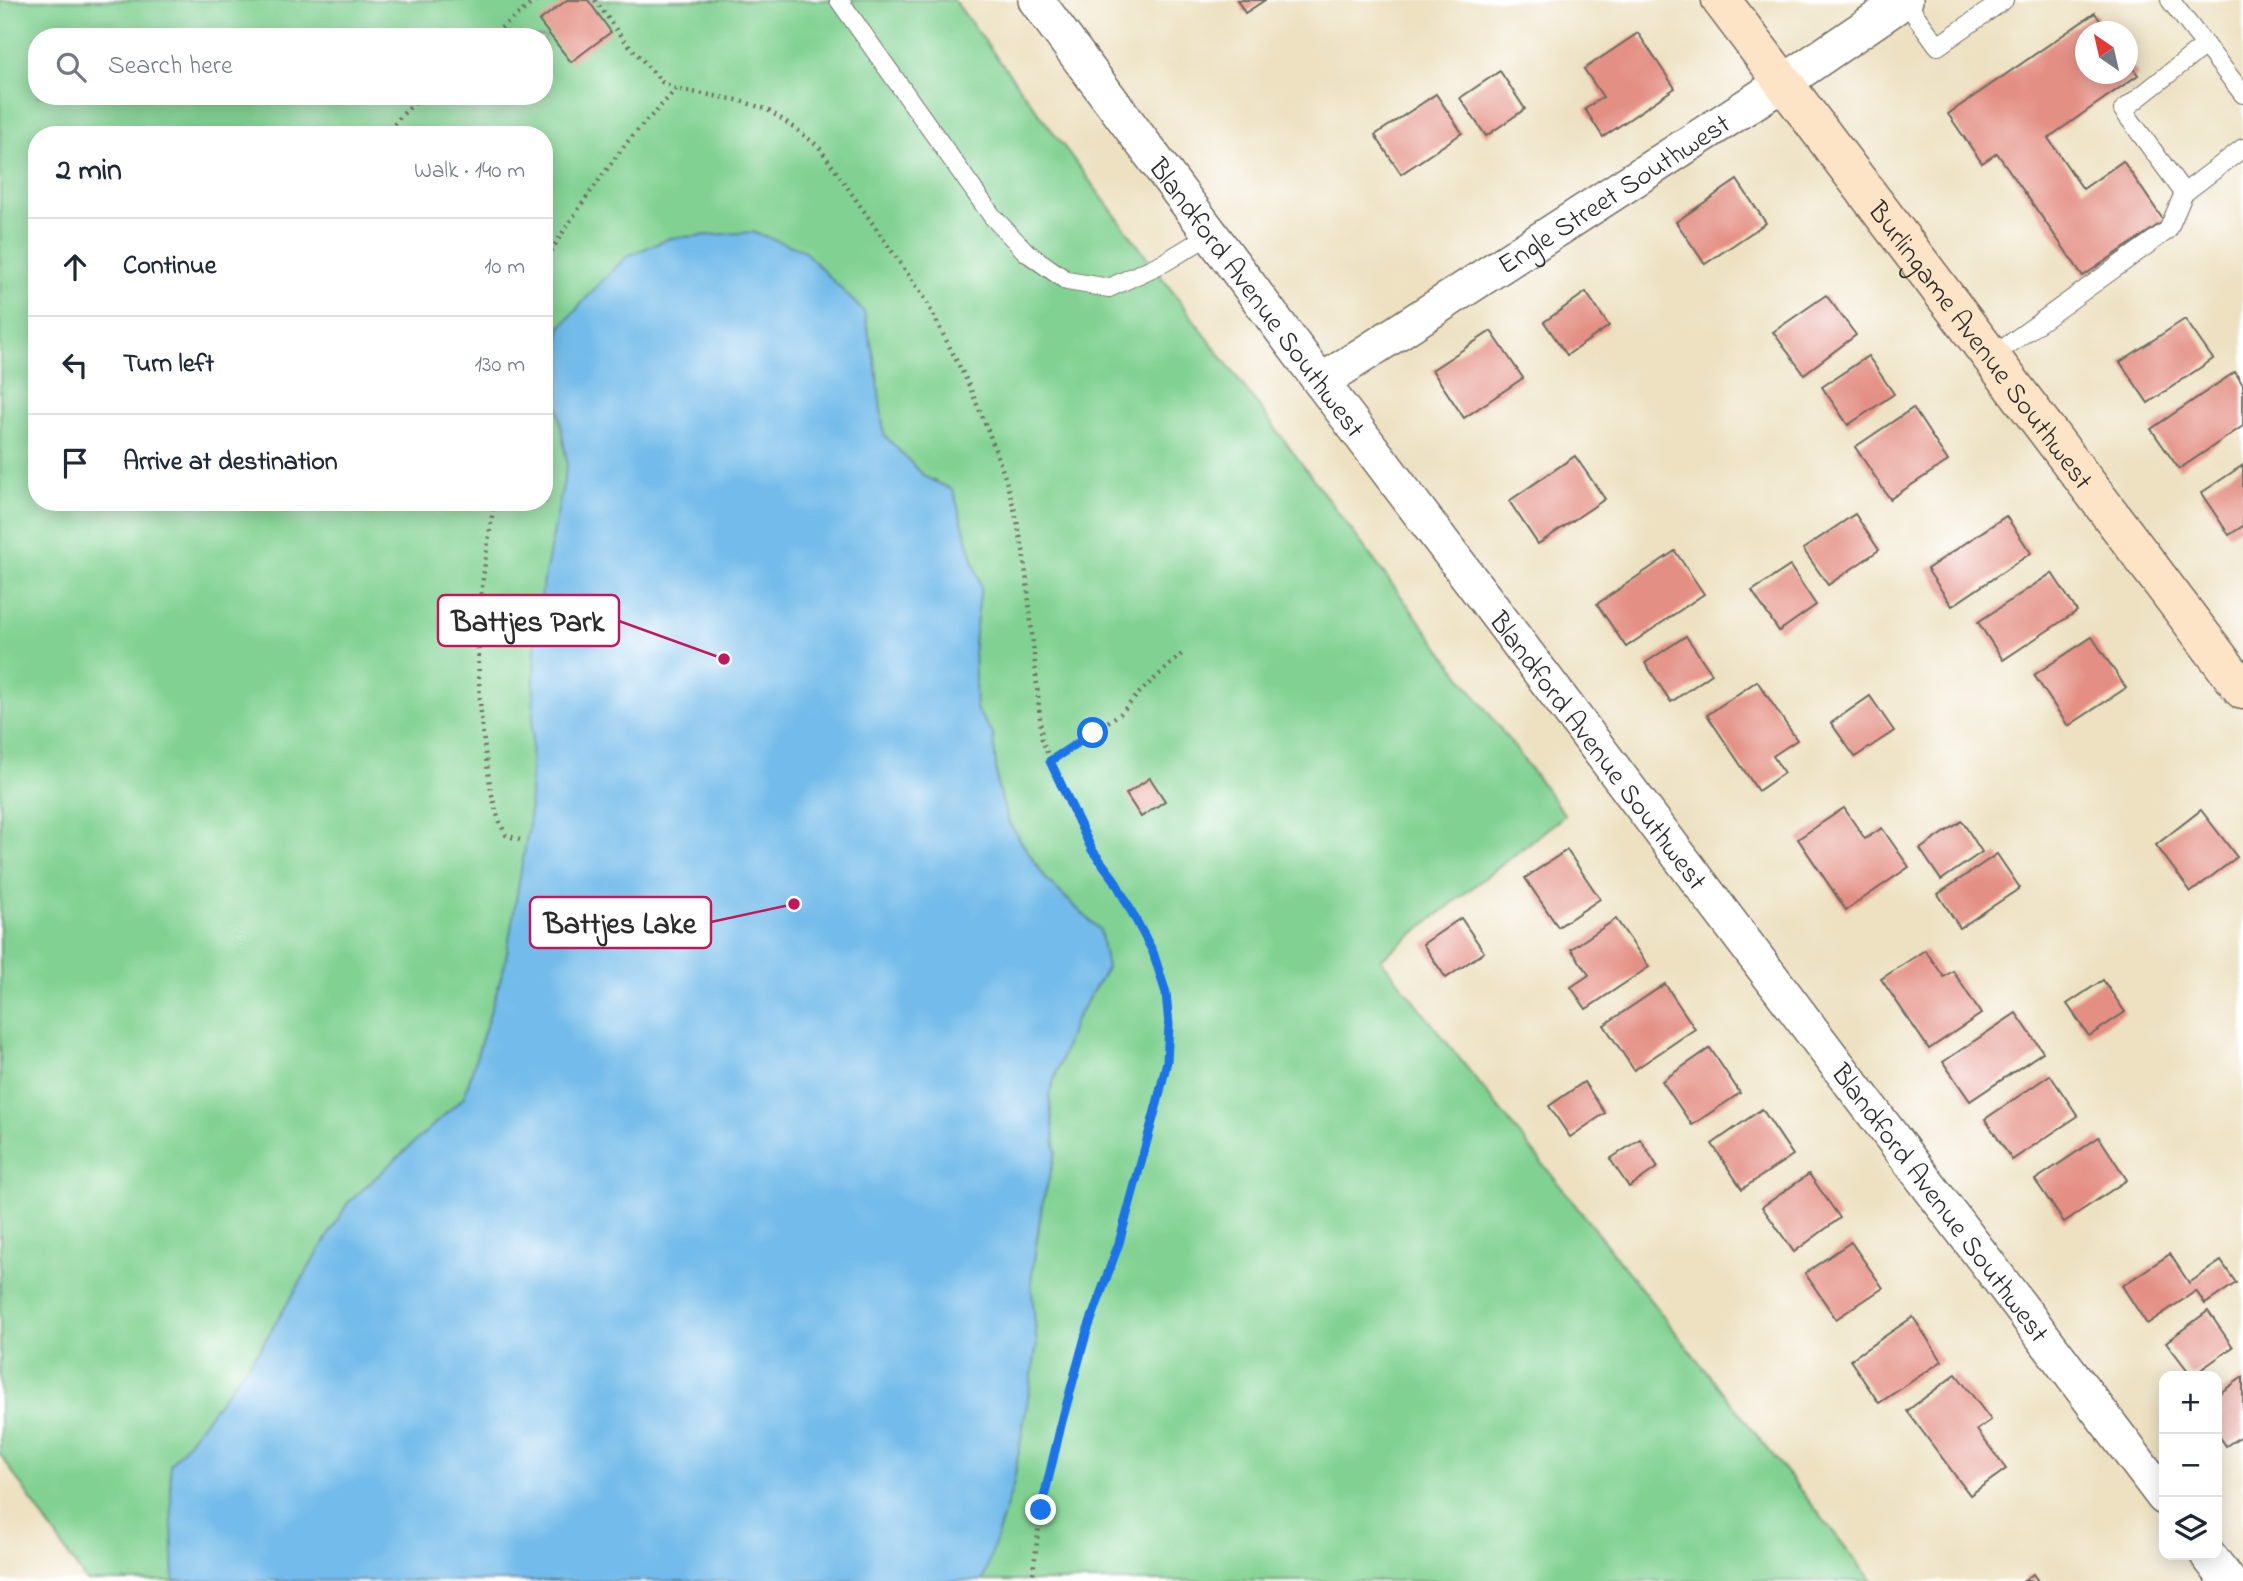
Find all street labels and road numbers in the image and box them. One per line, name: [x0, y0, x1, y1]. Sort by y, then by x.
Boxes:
street label: Engle Street Southwest: [1491, 105, 1740, 286]
street label: Blandford Avenue Southwest: [1136, 150, 1374, 448]
street label: Burlingame Avenue Southwest: [1856, 193, 2102, 500]
street label: Blandford Avenue Southwest: [1477, 603, 1715, 900]
street label: Blandford Avenue Southwest: [1819, 1055, 2057, 1353]

